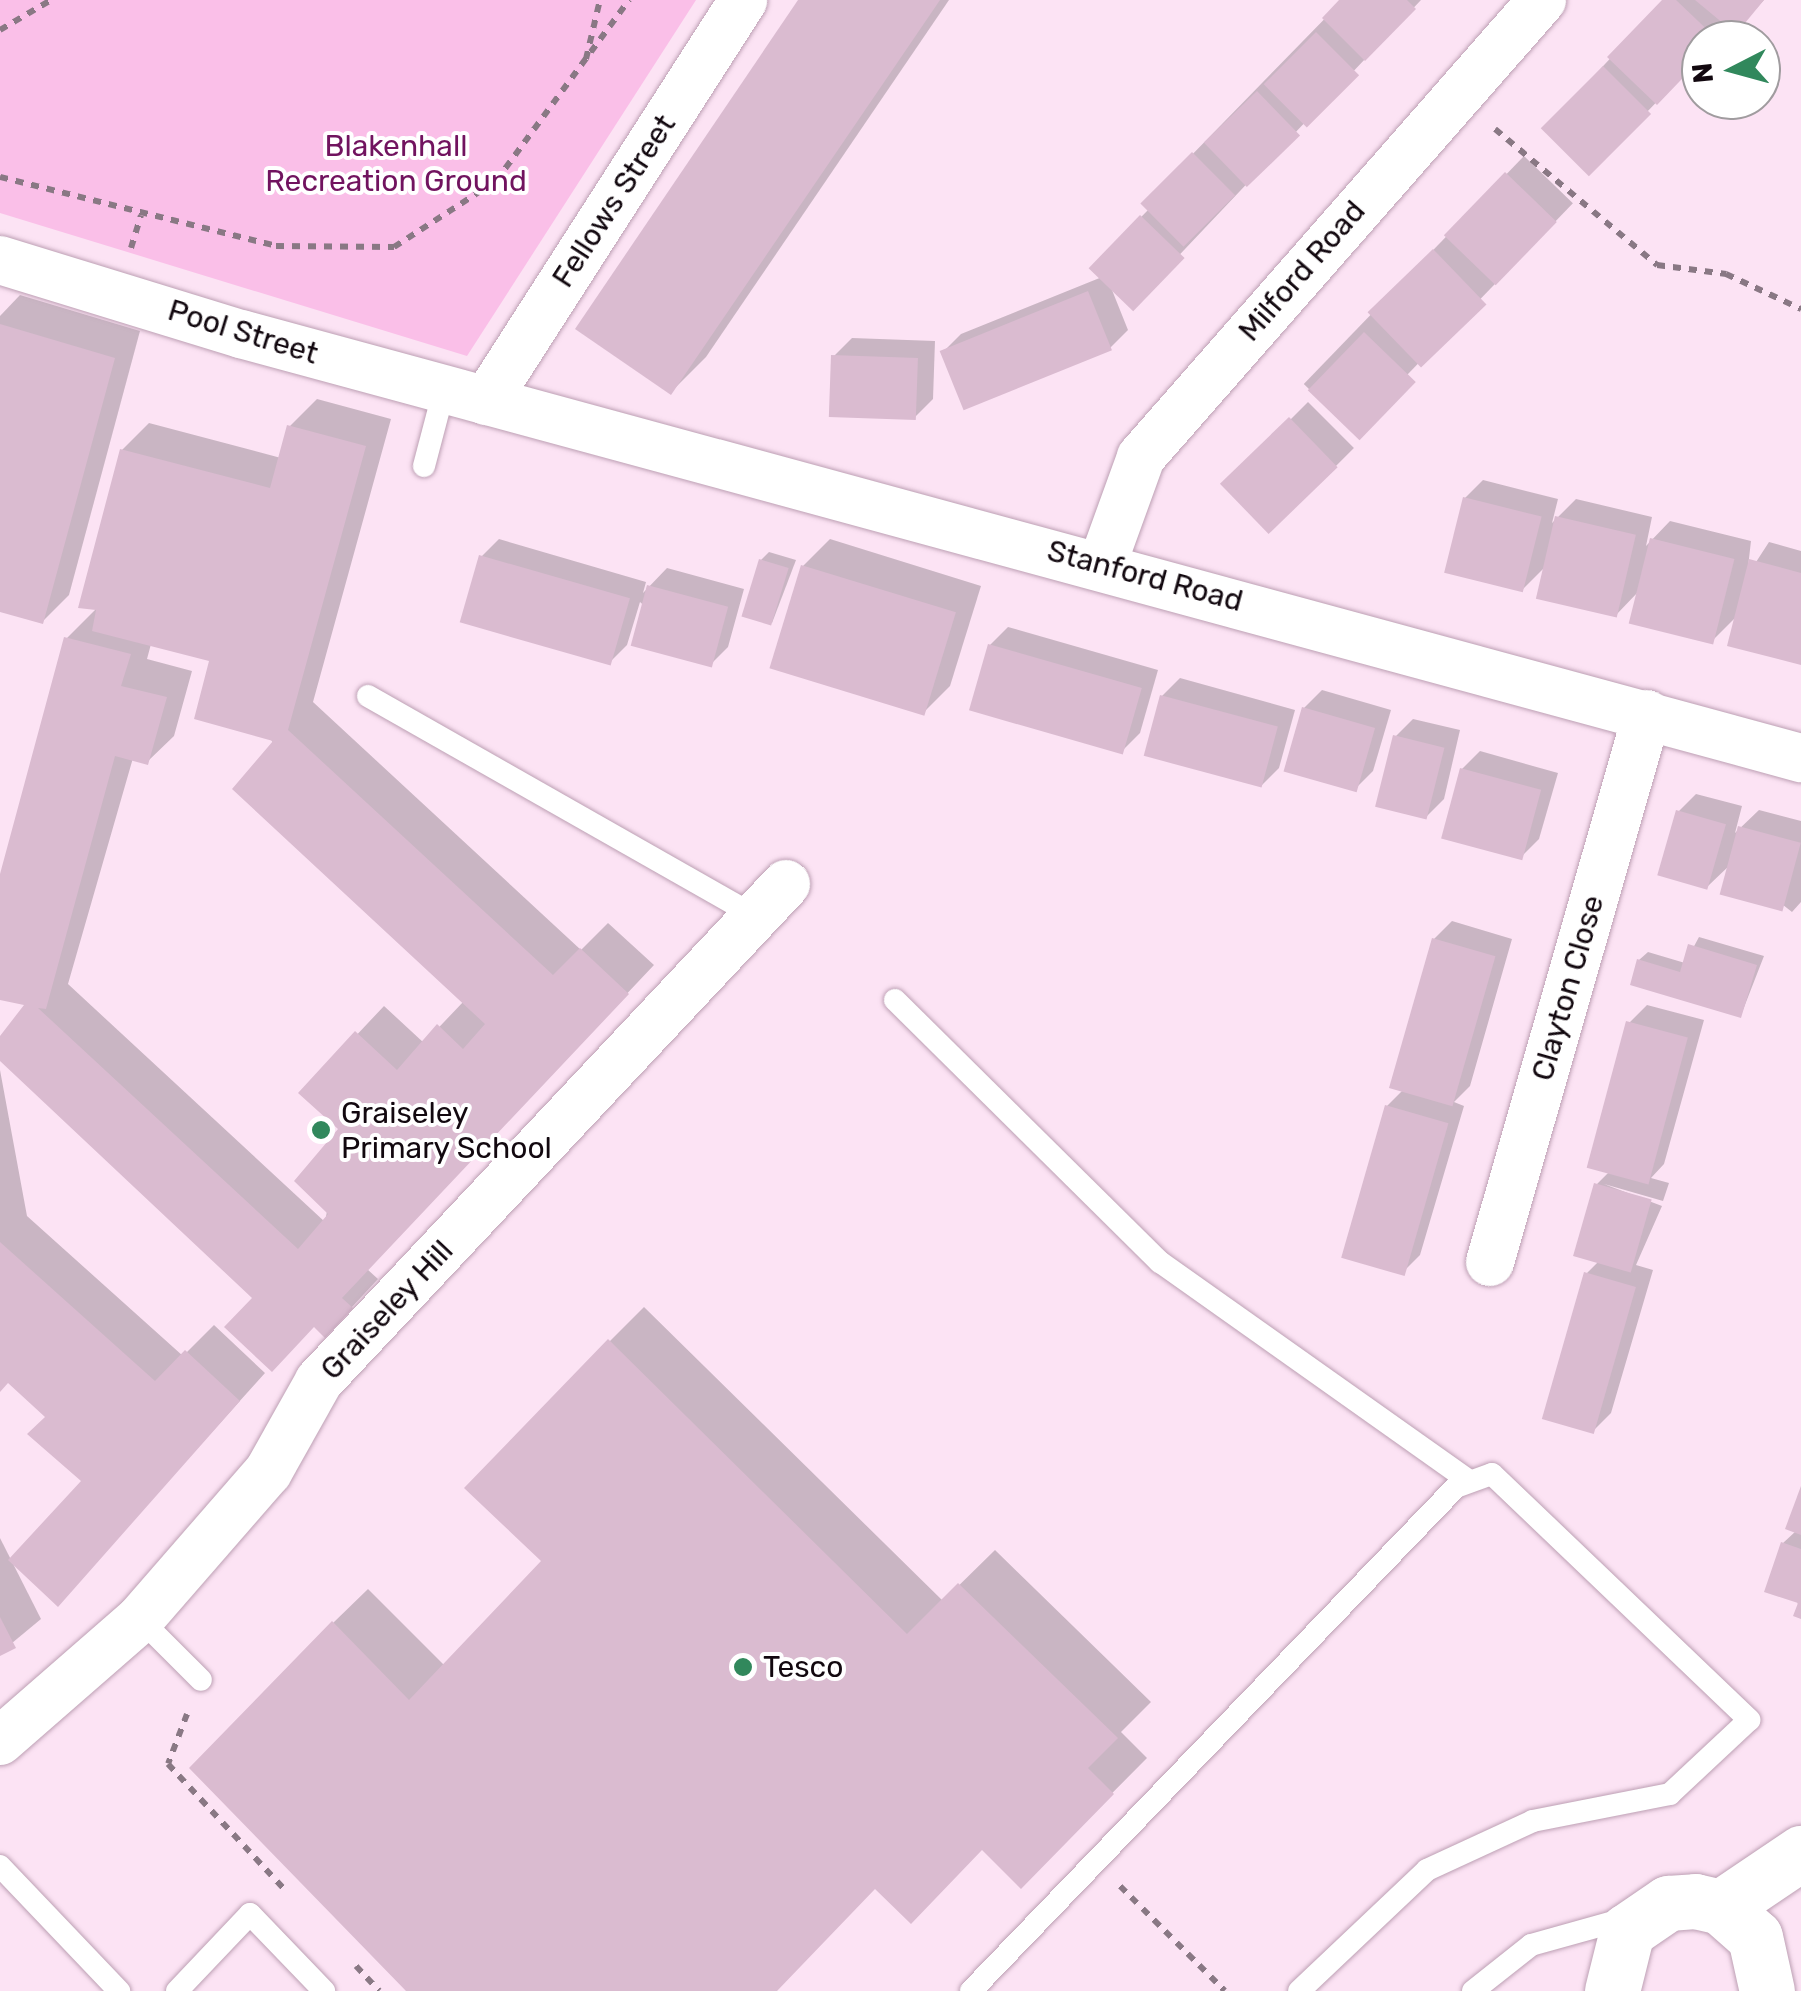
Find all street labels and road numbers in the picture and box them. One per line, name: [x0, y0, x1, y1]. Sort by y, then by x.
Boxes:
street label: Fellows Street: [545, 108, 683, 294]
street label: Milford Road: [1231, 193, 1373, 349]
street label: Pool Street: [164, 292, 322, 372]
street label: Stanford Road: [1043, 533, 1247, 619]
street label: Clayton Close: [1524, 891, 1612, 1085]
street label: Graiseley Hill: [313, 1233, 461, 1387]

